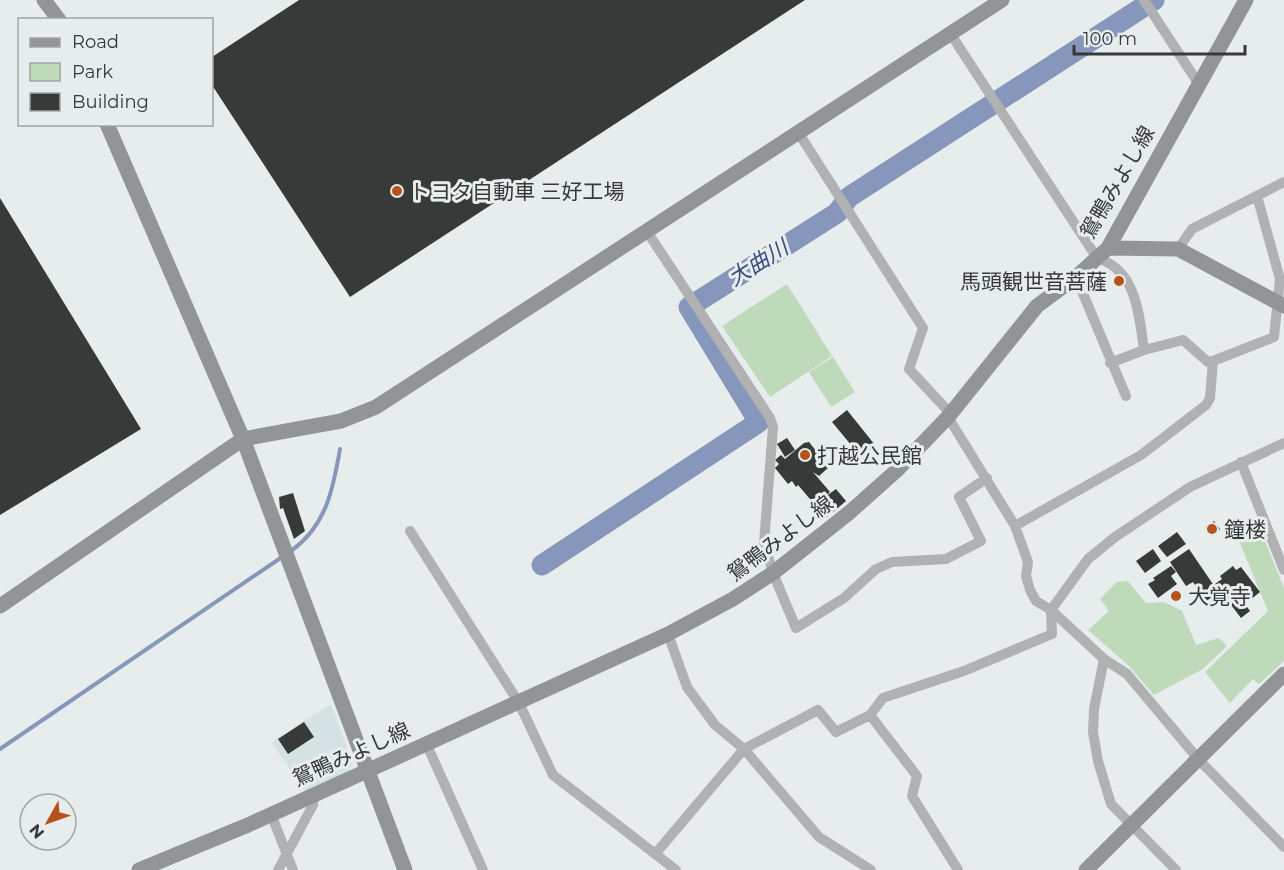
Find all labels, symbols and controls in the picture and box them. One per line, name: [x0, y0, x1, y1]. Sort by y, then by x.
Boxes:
legend: [18, 18, 213, 126]
scale bar: [1074, 18, 1245, 56]
text: 100 m: [1083, 28, 1137, 50]
text: Road: [72, 31, 119, 53]
text: Park: [72, 61, 113, 83]
text: Building: [72, 91, 149, 113]
street label: 鴛鴨みよし線: [1075, 121, 1159, 243]
place label: トヨタ自動車 三好工場: [409, 179, 625, 204]
marker: トヨタ自動車 三好工場: [390, 184, 404, 198]
water label: 大曲川: [723, 233, 795, 292]
place label: 馬頭観世音菩薩: [960, 269, 1107, 294]
marker: 馬頭観世音菩薩: [1112, 274, 1126, 288]
place label: 打越公民館: [817, 443, 922, 468]
marker: 打越公民館: [798, 448, 812, 462]
street label: 鴛鴨みよし線: [722, 490, 838, 586]
place label: 鐘楼: [1224, 517, 1266, 542]
marker: 鐘楼: [1205, 522, 1219, 536]
place label: 大覚寺: [1188, 584, 1251, 609]
marker: 大覚寺: [1169, 589, 1183, 603]
street label: 鴛鴨みよし線: [288, 717, 414, 791]
north arrow: [18, 792, 78, 852]
text: N: [25, 820, 48, 842]

